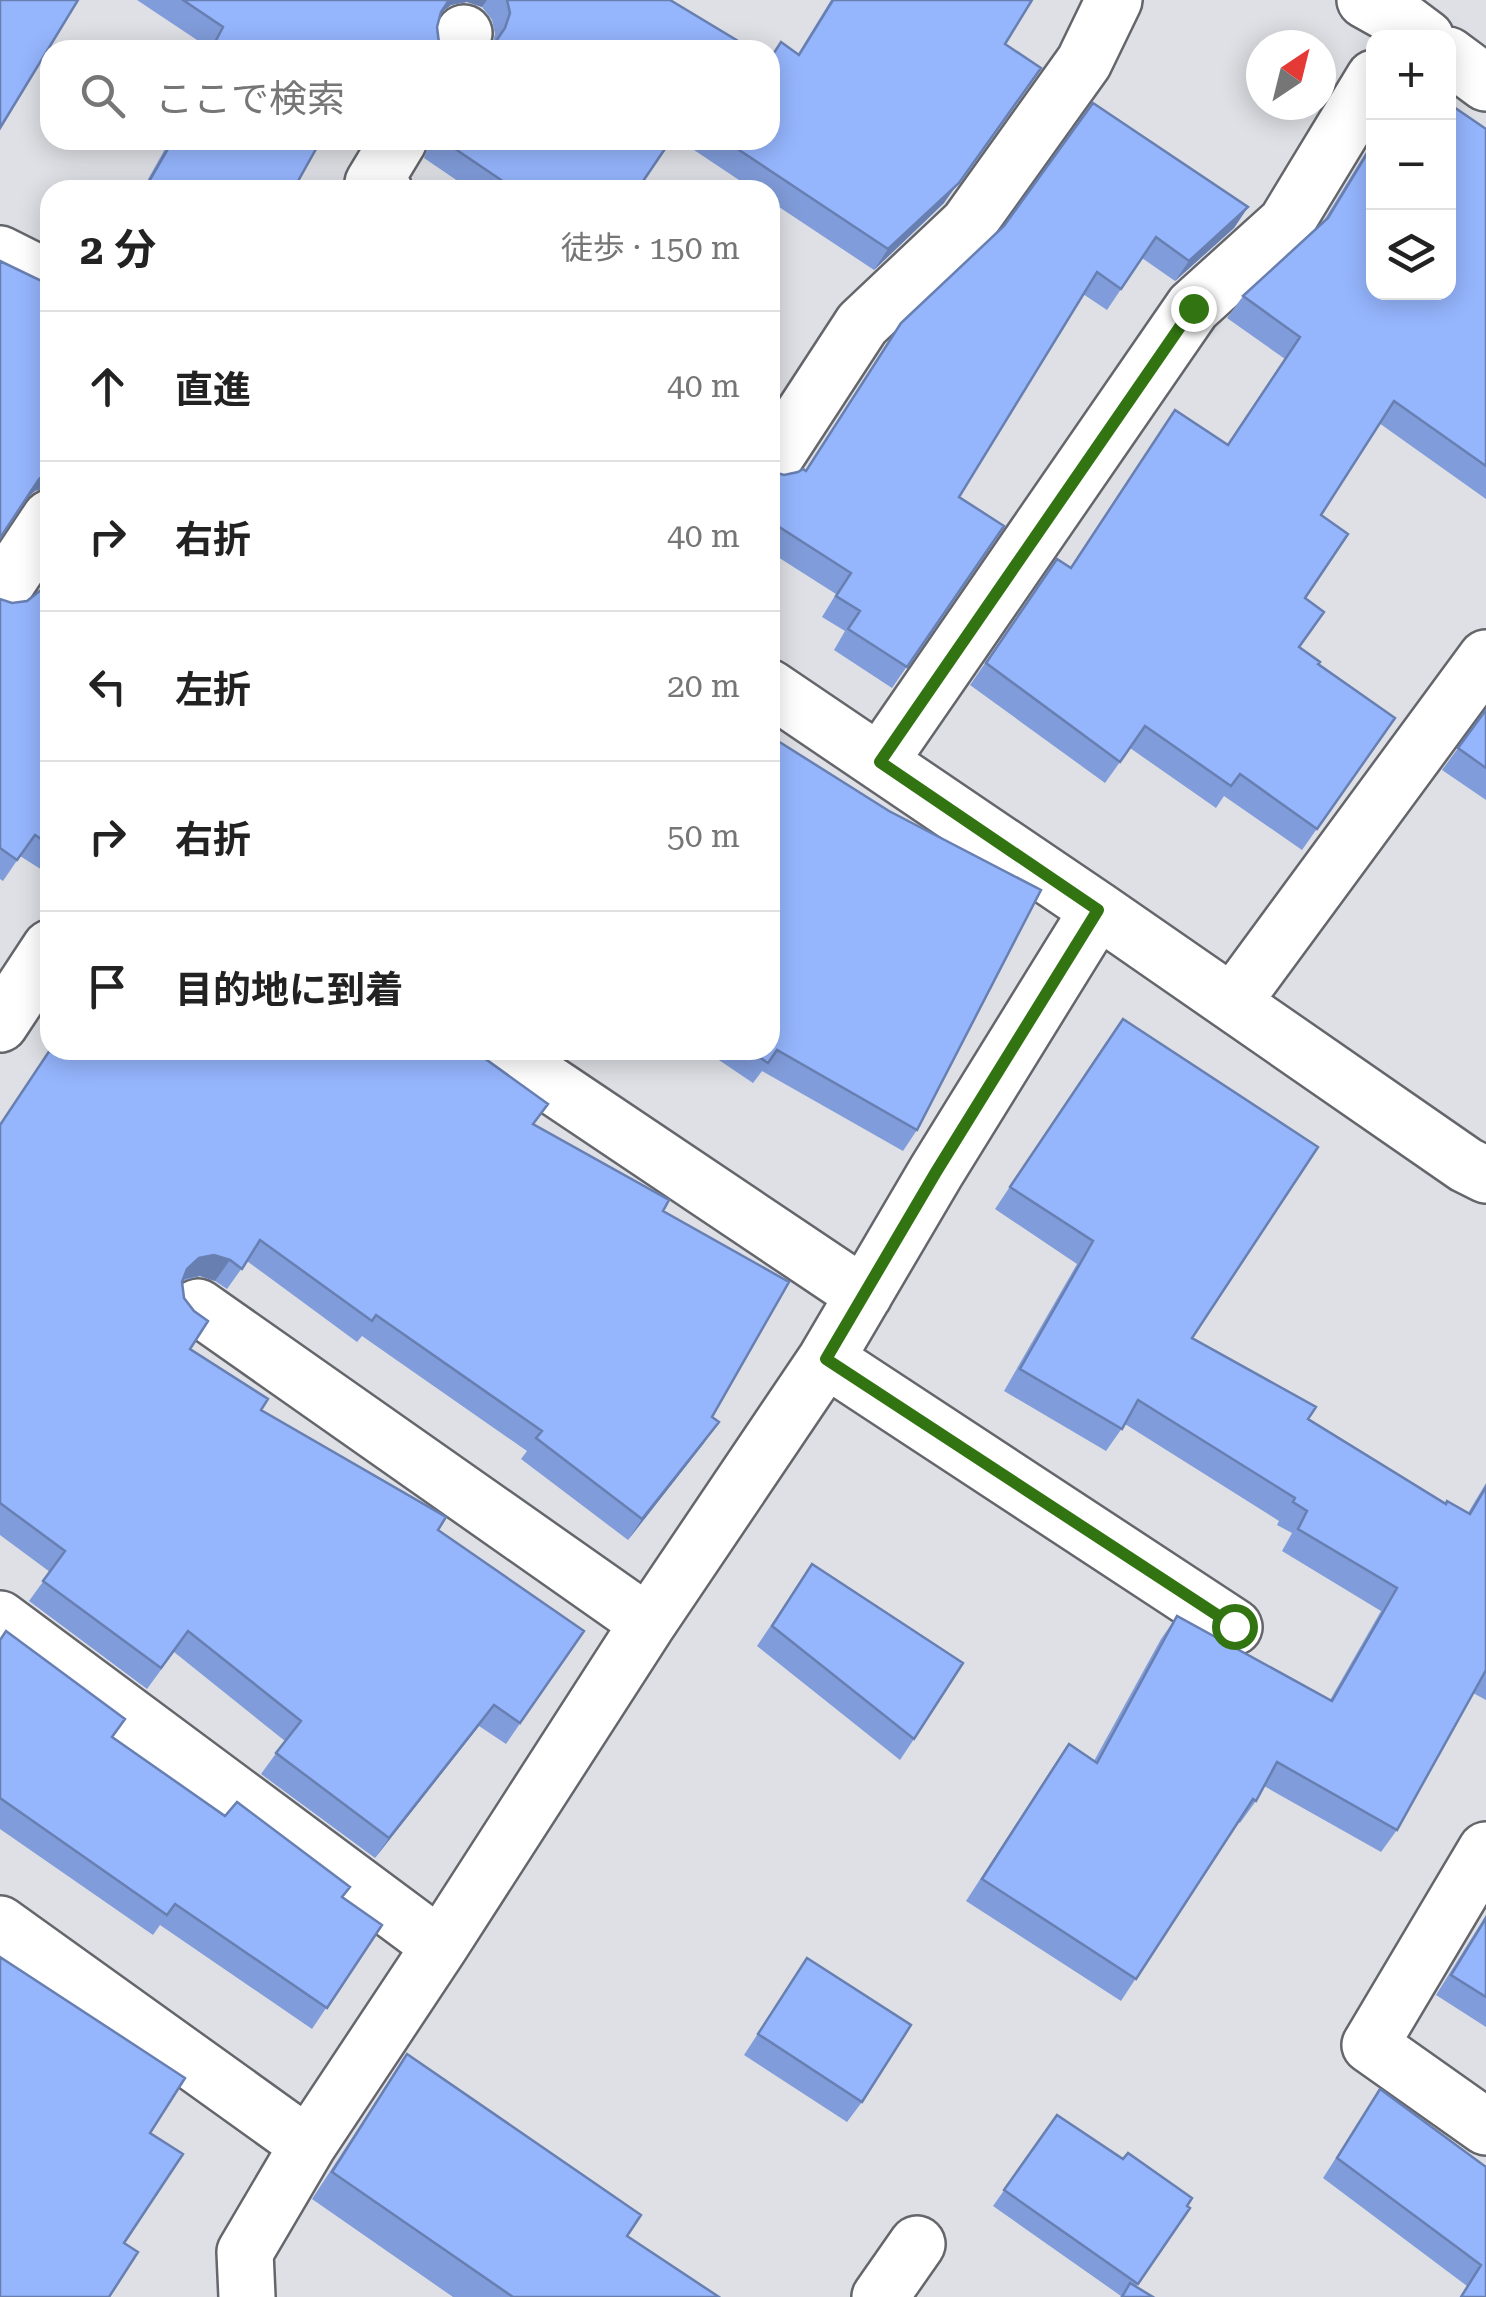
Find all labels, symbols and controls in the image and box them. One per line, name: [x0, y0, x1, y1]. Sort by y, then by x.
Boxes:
north arrow: [1246, 30, 1336, 120]
map controls: [1366, 30, 1456, 300]
button: +: [1366, 30, 1456, 120]
search box: [40, 40, 780, 150]
icon: search: [75, 68, 130, 123]
text: ここで検索: [155, 77, 345, 121]
button: −: [1366, 120, 1456, 210]
button: layers: [1366, 210, 1456, 300]
text: 2 分: [80, 225, 156, 274]
text: 徒歩 · 150 m: [561, 229, 740, 267]
route end: [1171, 286, 1217, 332]
icon: ahead: [80, 359, 135, 414]
text: 40 m: [667, 367, 740, 405]
text: 直進: [175, 368, 251, 412]
icon: right: [80, 509, 135, 564]
text: 40 m: [667, 517, 740, 555]
text: 右折: [175, 518, 251, 562]
icon: left: [80, 659, 135, 714]
text: 20 m: [667, 667, 740, 705]
text: 左折: [175, 668, 251, 712]
icon: right: [80, 809, 135, 864]
text: 50 m: [667, 817, 740, 855]
text: 右折: [175, 818, 251, 862]
icon: arrive: [80, 959, 135, 1014]
text: 目的地に到着: [175, 968, 403, 1012]
route start: [1212, 1604, 1258, 1650]

